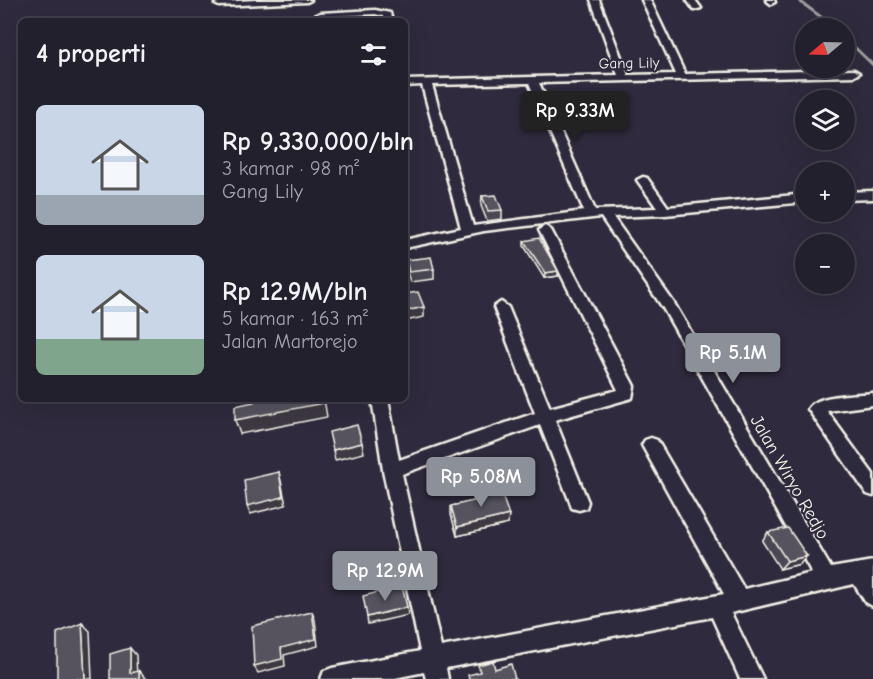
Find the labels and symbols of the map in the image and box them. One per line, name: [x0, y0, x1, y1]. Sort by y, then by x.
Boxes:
north arrow: [795, 18, 855, 78]
street label: Gang Lily: [599, 53, 660, 73]
pin: Rp 9.33M: [513, 91, 637, 142]
pin: Rp 5.1M: [678, 333, 788, 384]
street label: Jalan Wiryo Redjo: [746, 412, 834, 543]
pin: Rp 5.08M: [419, 457, 543, 508]
pin: Rp 12.9M: [323, 551, 447, 602]

